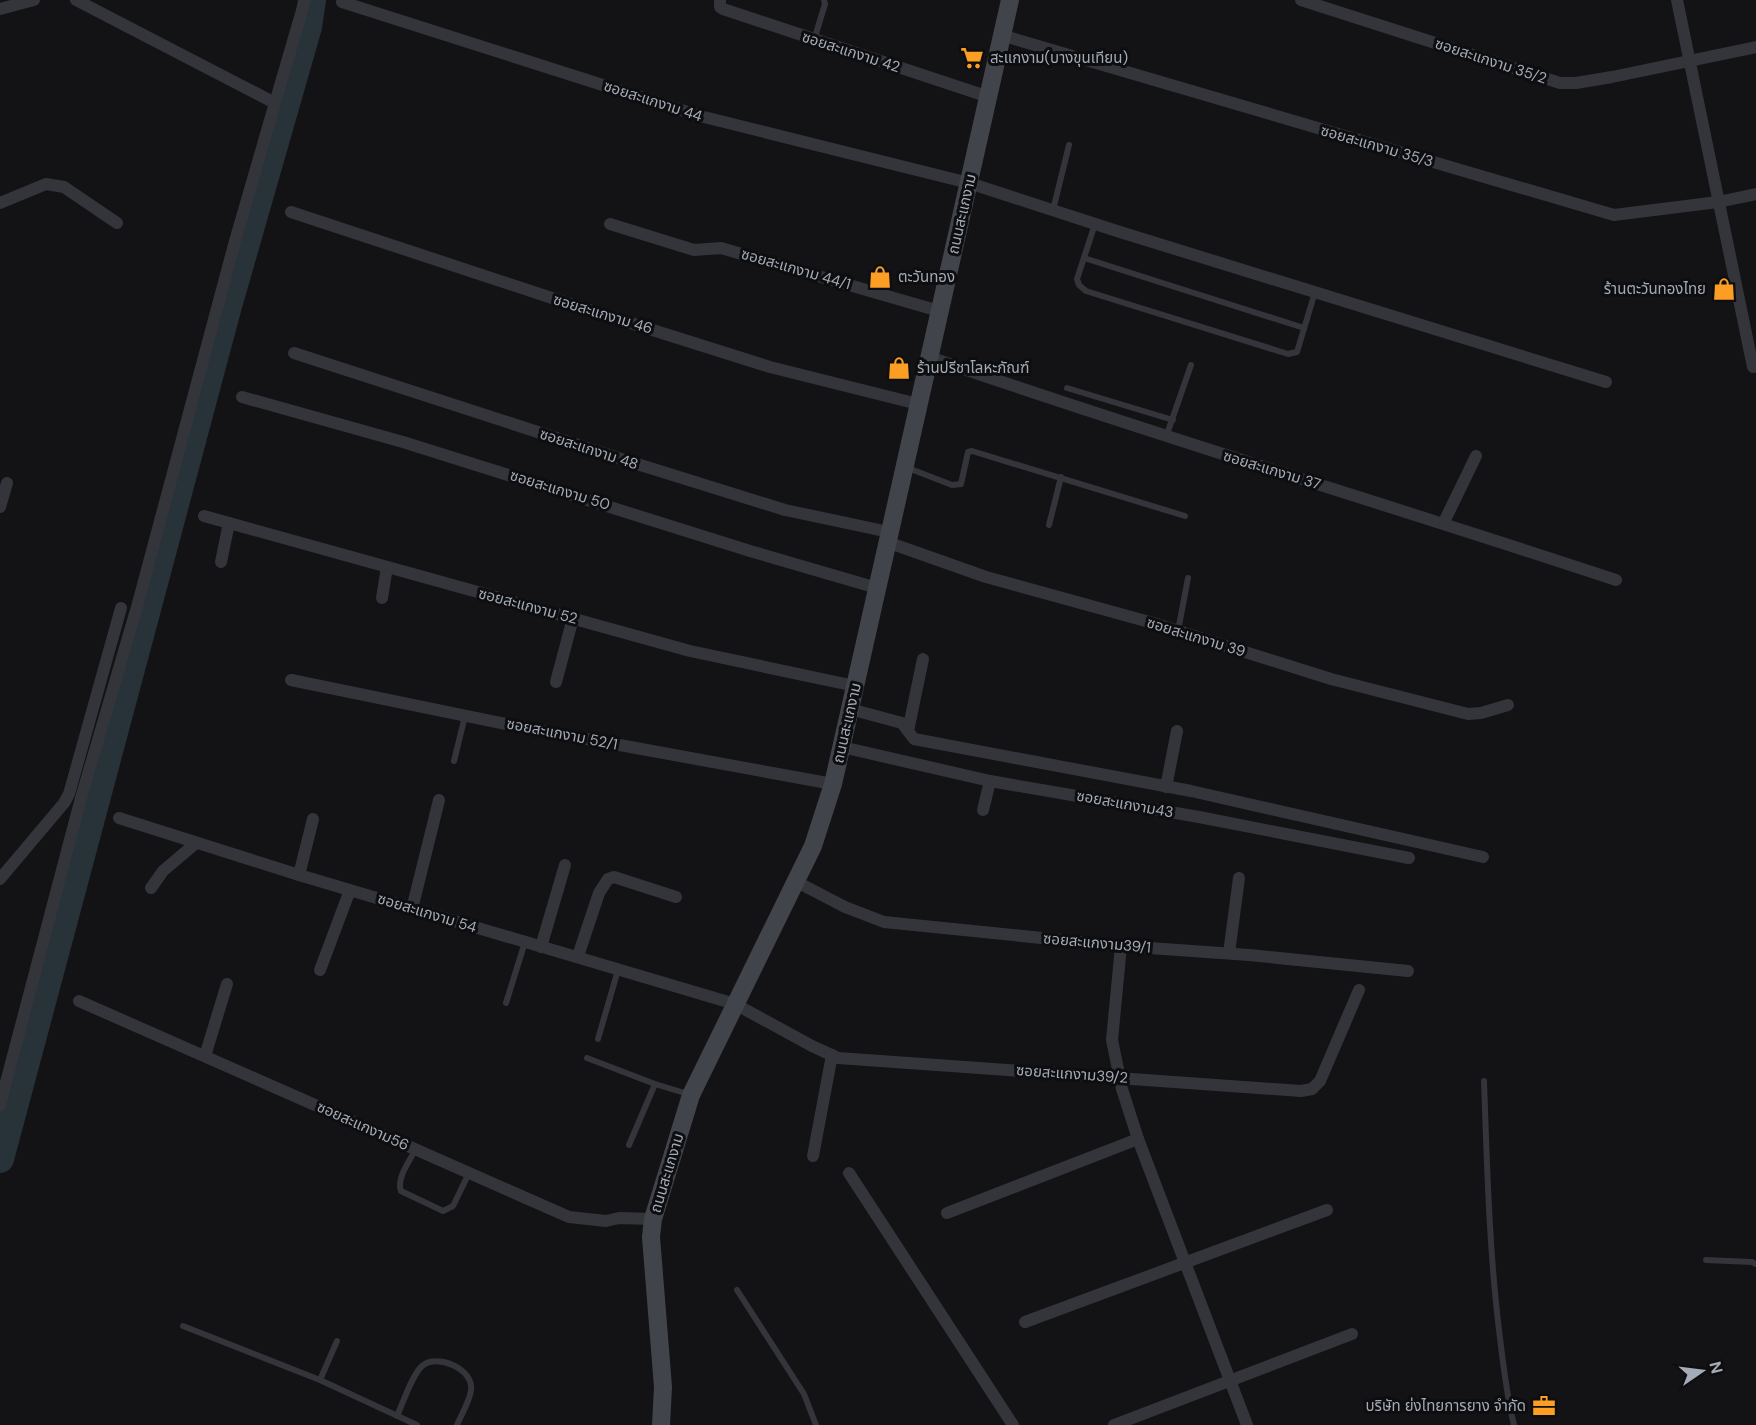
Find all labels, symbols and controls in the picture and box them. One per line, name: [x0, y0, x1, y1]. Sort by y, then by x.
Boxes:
street label: ซอยสะแกงาม 42: [799, 27, 903, 77]
street label: ซอยสะแกงาม 35/2: [1433, 33, 1549, 89]
supermarket icon: สะแกงาม(บางขุนเทียน): [959, 45, 985, 71]
place label: สะแกงาม(บางขุนเทียน): [990, 48, 1128, 68]
street label: ซอยสะแกงาม 44: [601, 76, 705, 126]
street label: ซอยสะแกงาม 35/3: [1318, 120, 1436, 172]
street label: ถนนสะแกงาม: [943, 172, 981, 256]
street label: ซอยสะแกงาม 44/1: [739, 244, 853, 294]
shop icon: ตะวันทอง: [867, 264, 893, 290]
place label: ตะวันทอง: [898, 267, 955, 287]
shop icon: ร้านตะวันทองไทย: [1711, 276, 1737, 302]
place label: ร้านตะวันทองไทย: [1604, 279, 1706, 299]
street label: ซอยสะแกงาม 46: [551, 289, 655, 339]
shop icon: ร้านปรีชาโลหะภัณฑ์: [886, 355, 912, 381]
place label: ร้านปรีชาโลหะภัณฑ์: [917, 358, 1029, 378]
street label: ซอยสะแกงาม 48: [537, 424, 641, 474]
street label: ซอยสะแกงาม 37: [1221, 446, 1323, 494]
street label: ซอยสะแกงาม 50: [507, 465, 613, 515]
street label: ซอยสะแกงาม 52: [476, 583, 580, 629]
street label: ซอยสะแกงาม 39: [1144, 612, 1248, 662]
street label: ถนนสะแกงาม: [828, 681, 866, 765]
street label: ซอยสะแกงาม 52/1: [505, 713, 619, 755]
street label: ซอยสะแกงาม43: [1075, 786, 1175, 822]
street label: ซอยสะแกงาม 54: [375, 888, 479, 938]
street label: ซอยสะแกงาม39/1: [1042, 928, 1152, 958]
street label: ซอยสะแกงาม39/2: [1015, 1060, 1129, 1088]
street label: ซอยสะแกงาม56: [314, 1097, 412, 1155]
street label: ถนนสะแกงาม: [645, 1131, 689, 1215]
north arrow: [1672, 1341, 1732, 1401]
text: N: [1704, 1359, 1728, 1376]
office icon: บริษัท ย่งไทยการยาง จำกัด: [1531, 1393, 1557, 1419]
place label: บริษัท ย่งไทยการยาง จำกัด: [1366, 1396, 1526, 1416]

